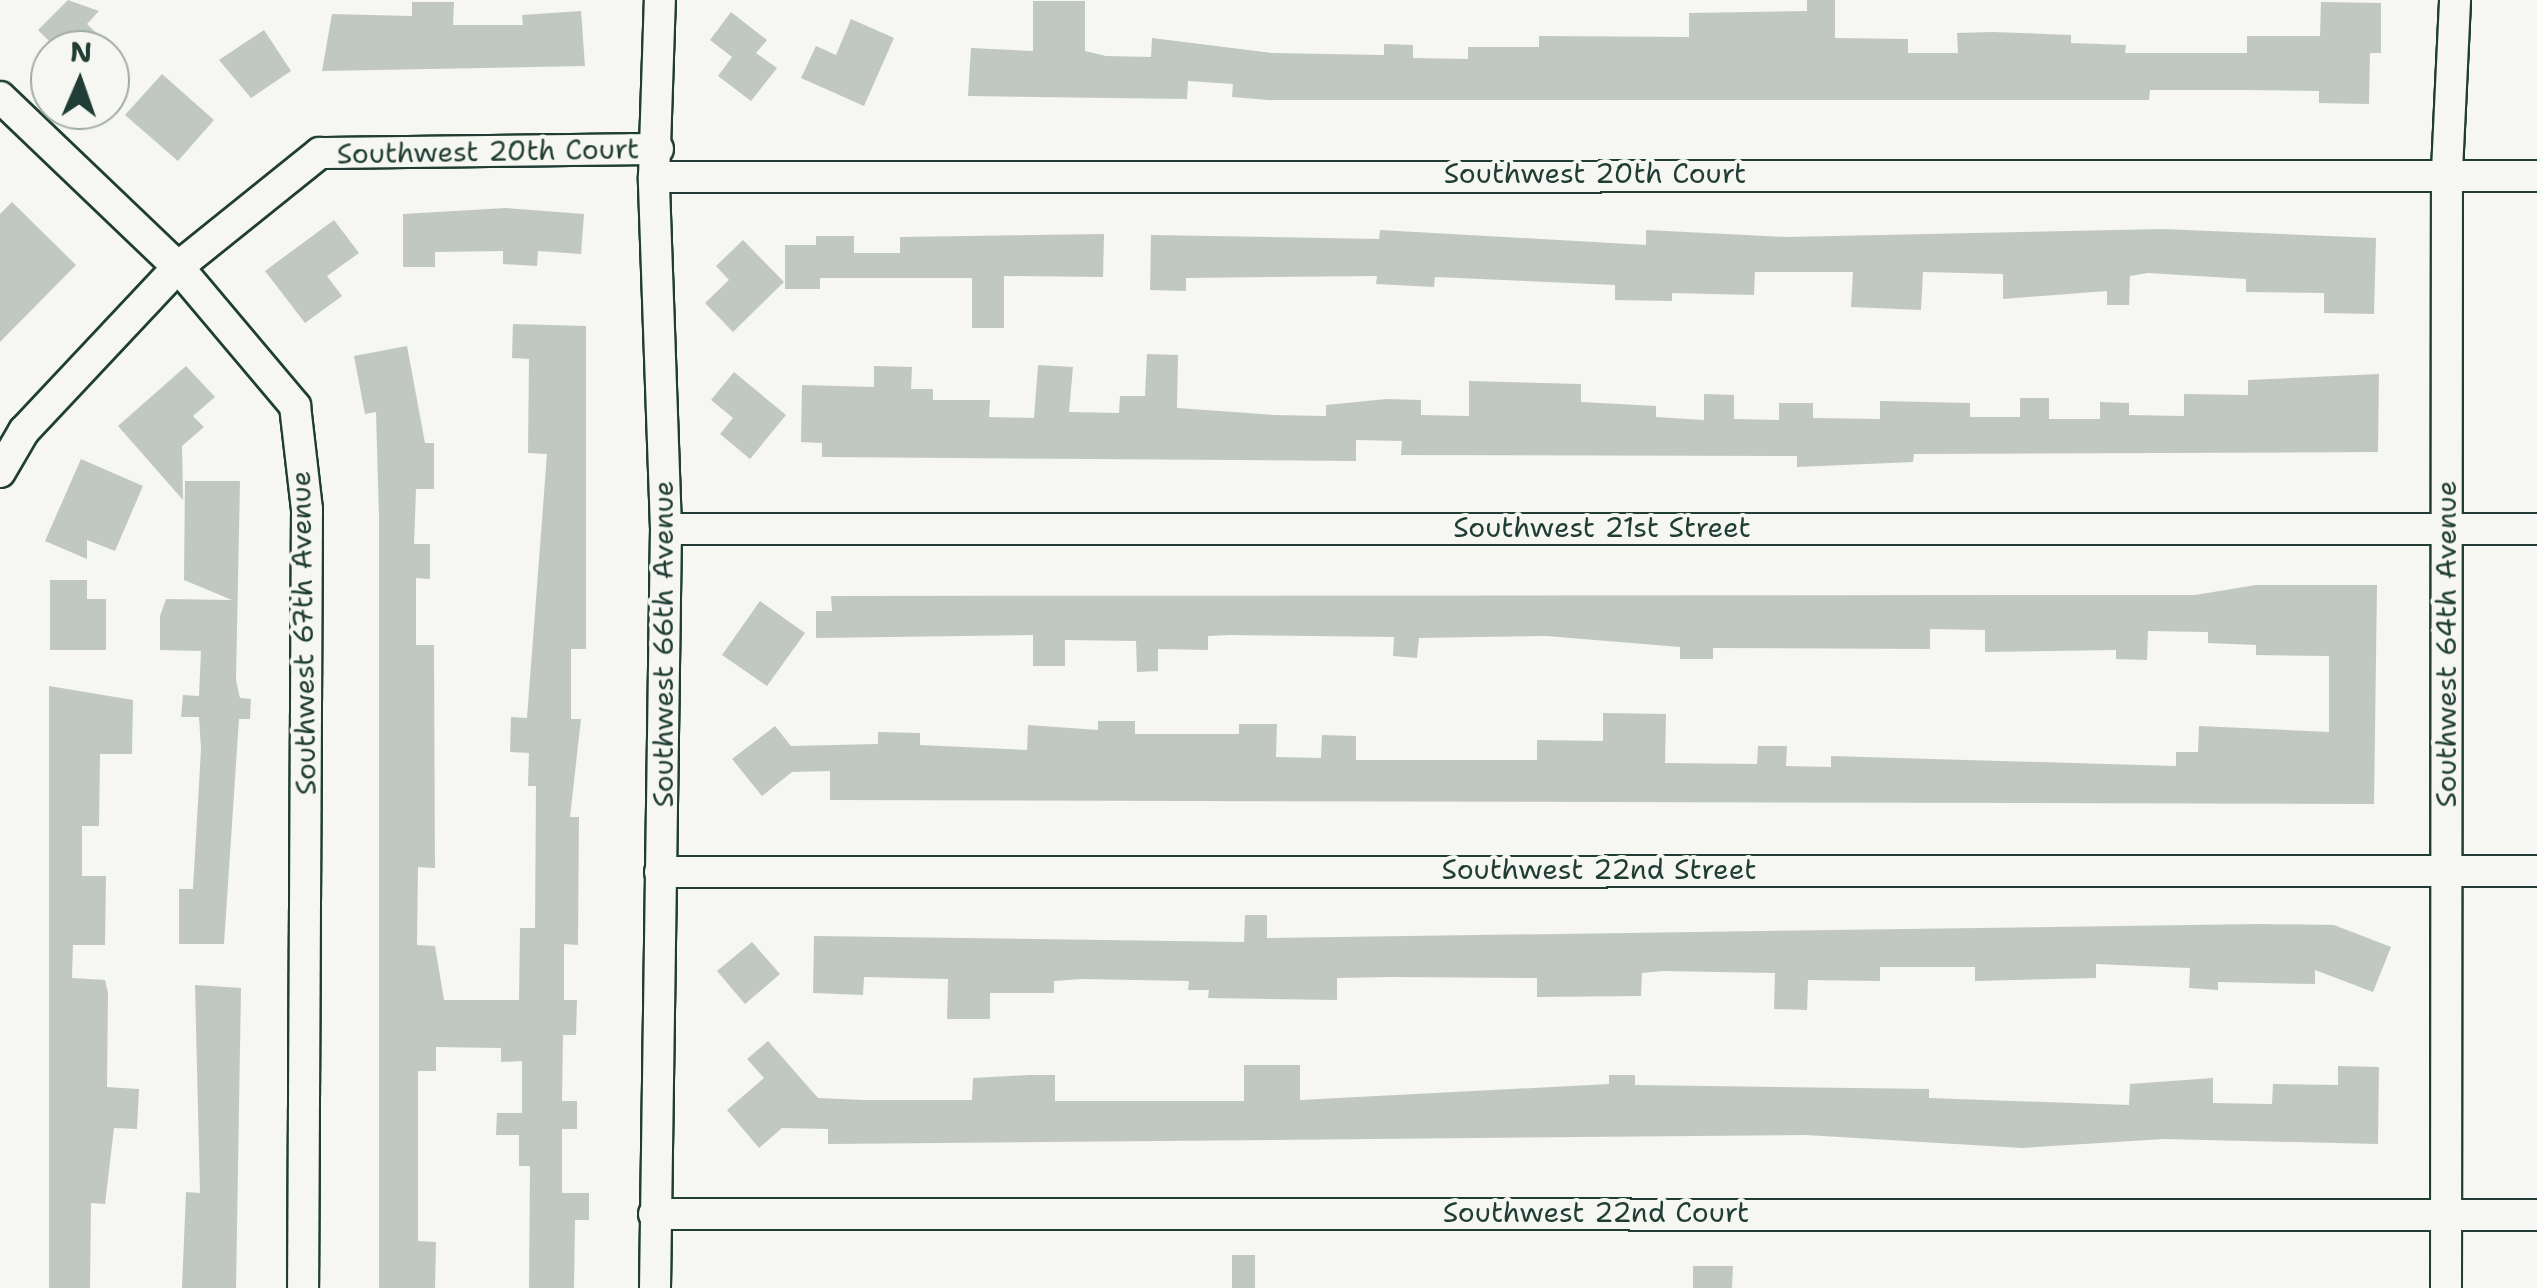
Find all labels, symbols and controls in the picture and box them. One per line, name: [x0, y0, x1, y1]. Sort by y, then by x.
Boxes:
north arrow: [30, 30, 130, 130]
text: N: [69, 33, 93, 71]
street label: Southwest 20th Court: [336, 132, 640, 170]
street label: Southwest 20th Court: [1444, 156, 1746, 190]
street label: Southwest 67th Avenue: [283, 470, 323, 796]
street label: Southwest 66th Avenue: [646, 481, 680, 807]
street label: Southwest 64th Avenue: [2429, 481, 2463, 807]
street label: Southwest 21st Street: [1453, 510, 1751, 544]
street label: Southwest 22nd Street: [1442, 852, 1756, 886]
street label: Southwest 22nd Court: [1443, 1195, 1749, 1229]

